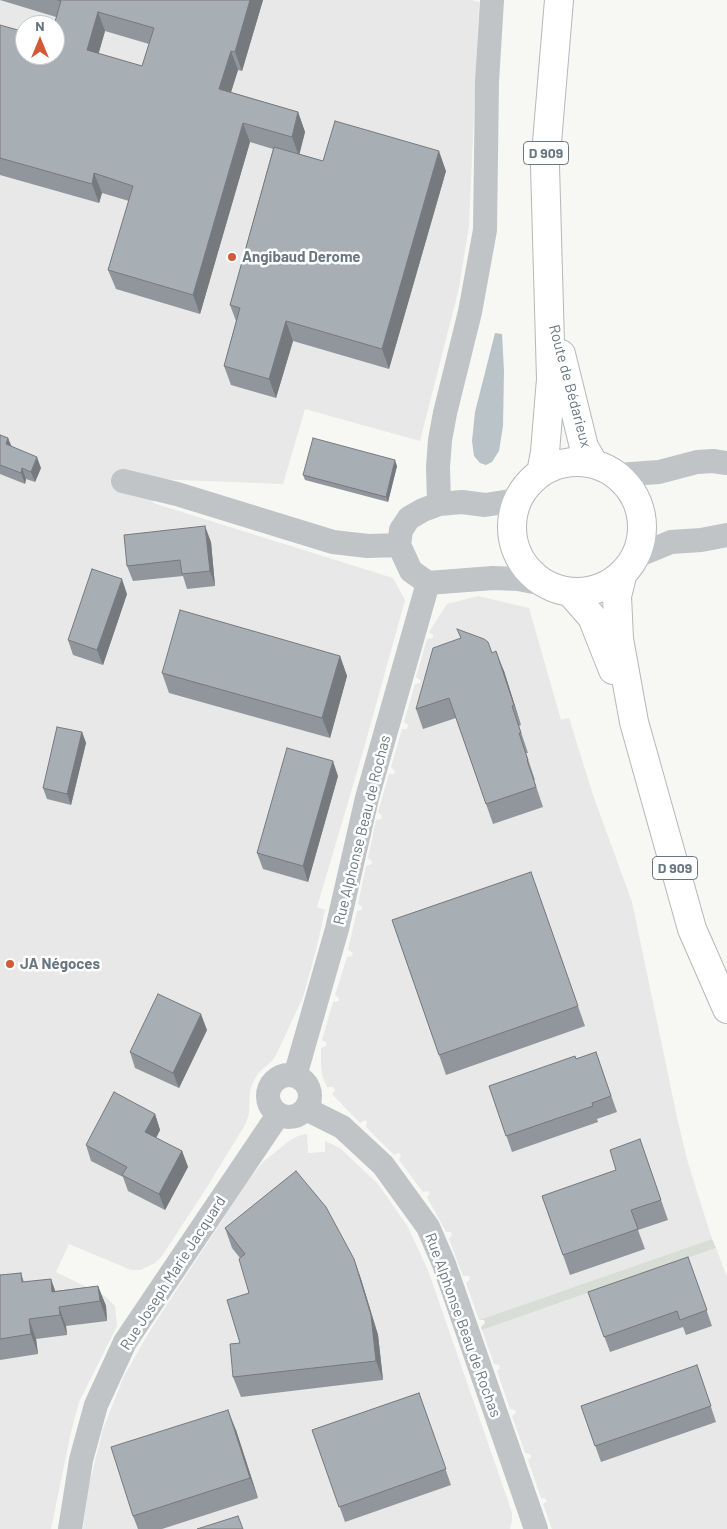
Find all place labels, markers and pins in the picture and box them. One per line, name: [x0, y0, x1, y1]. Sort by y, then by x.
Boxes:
place label: Angibaud Derome: [242, 248, 361, 266]
marker: Angibaud Derome: [226, 251, 238, 263]
place label: JA Négoces: [20, 955, 100, 973]
marker: JA Négoces: [4, 958, 16, 970]

